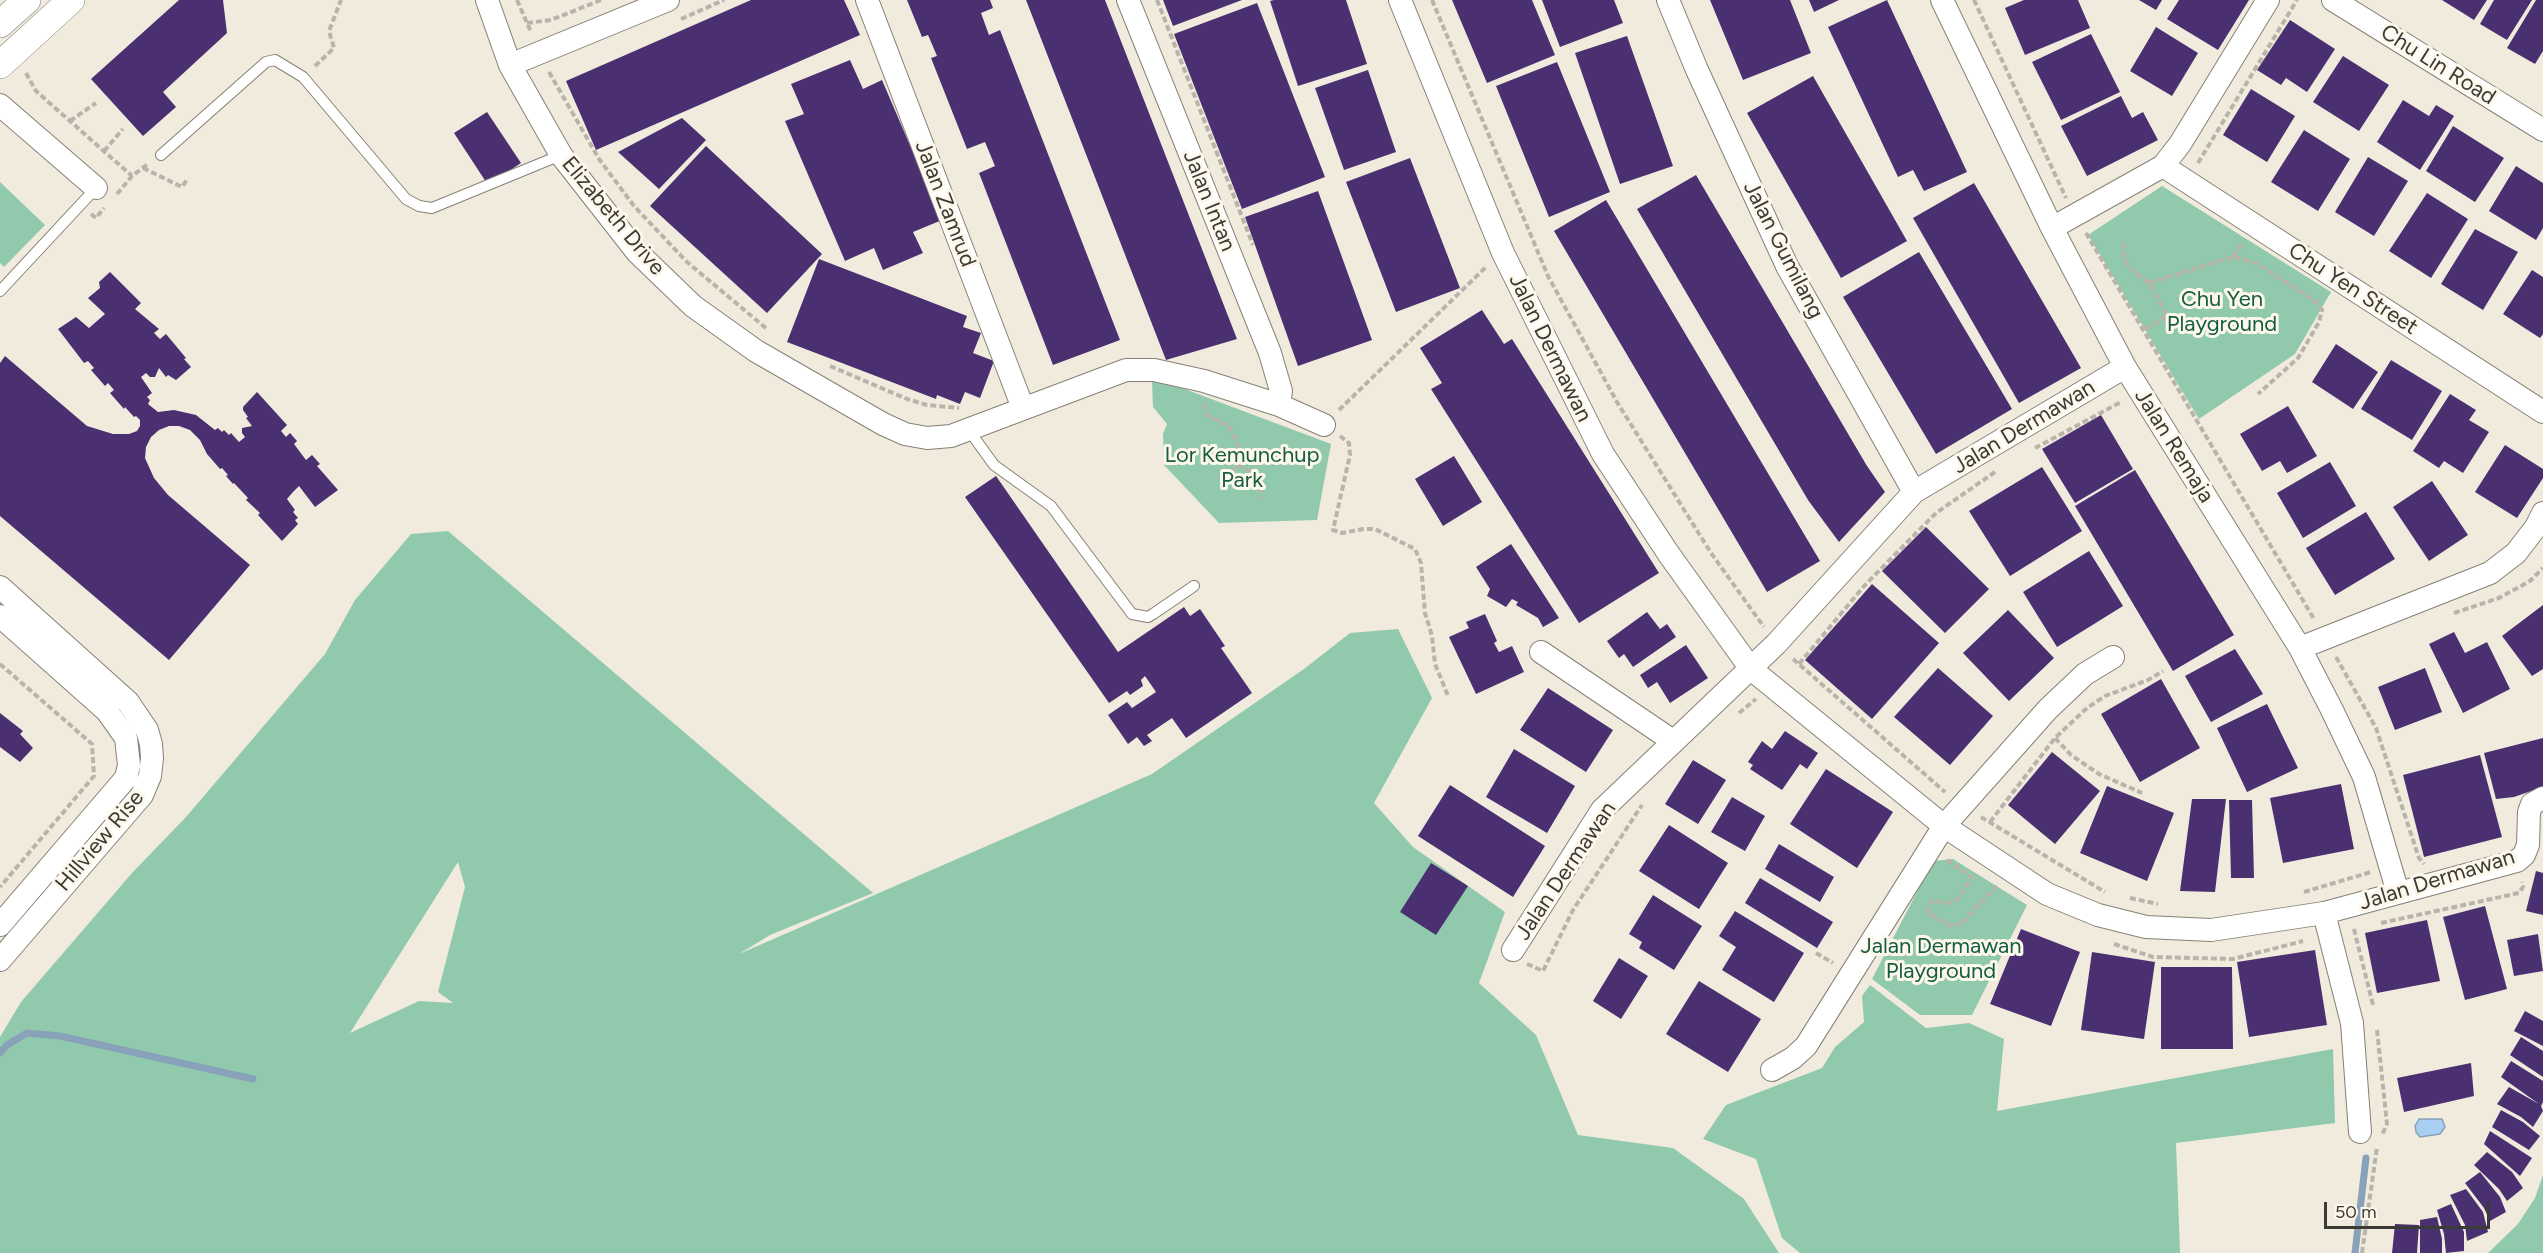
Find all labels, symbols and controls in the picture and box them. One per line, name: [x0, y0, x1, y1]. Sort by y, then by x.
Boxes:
street label: Chu Lin Road: [2376, 19, 2500, 111]
street label: Jalan Zamrud: [909, 137, 981, 271]
street label: Jalan Intan: [1177, 147, 1241, 255]
street label: Elizabeth Drive: [556, 151, 670, 281]
street label: Jalan Gumilang: [1737, 177, 1829, 323]
street label: Chu Yen Street: [2283, 237, 2423, 341]
street label: Jalan Dermawan: [1503, 270, 1597, 426]
park label: Chu Yen Playground: [2167, 287, 2277, 338]
street label: Jalan Dermawan: [1948, 374, 2100, 480]
street label: Jalan Remaja: [2129, 384, 2219, 508]
park label: Lor Kemunchup Park: [1164, 443, 1320, 494]
street label: Hillview Rise: [50, 785, 150, 897]
street label: Jalan Dermawan: [1510, 797, 1622, 945]
street label: Jalan Dermawan: [2356, 844, 2518, 916]
park label: Jalan Dermawan Playground: [1860, 934, 2022, 986]
scale bar: [2327, 1190, 2494, 1228]
text: 50 m: [2335, 1201, 2377, 1223]

